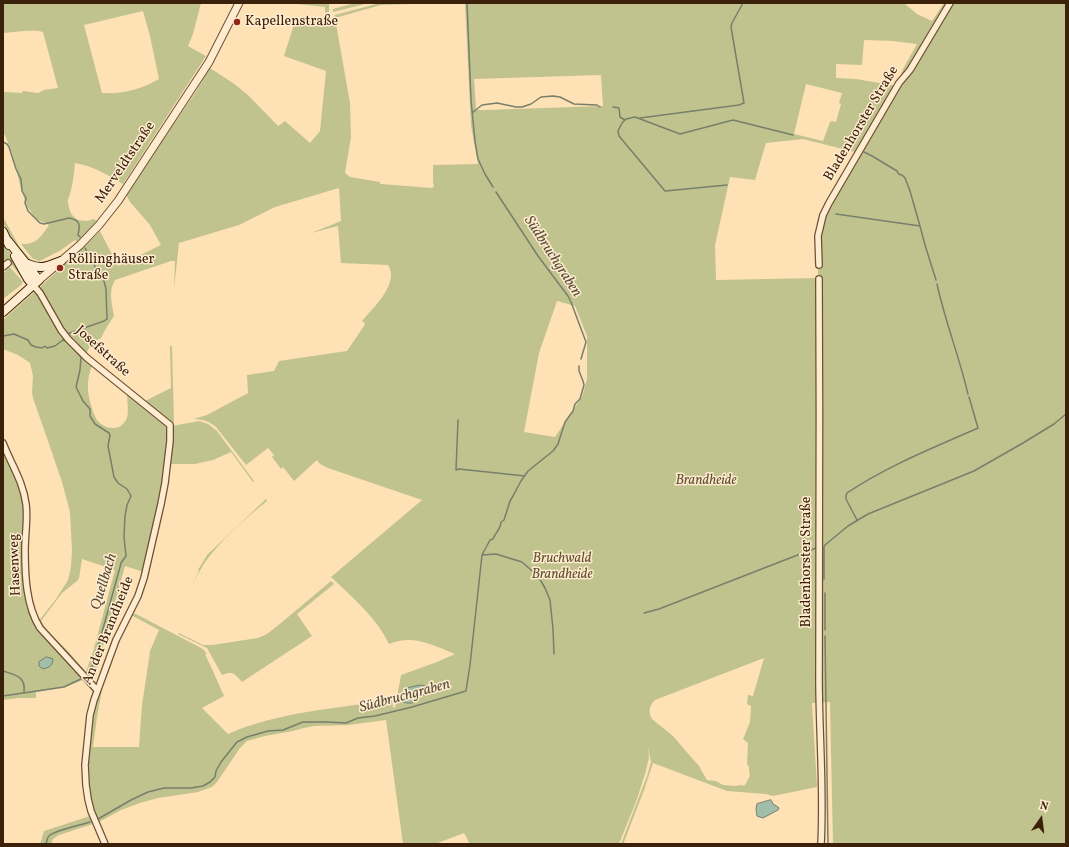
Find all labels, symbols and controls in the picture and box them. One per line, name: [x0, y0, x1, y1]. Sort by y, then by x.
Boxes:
place label: Kapellenstraße: [245, 14, 338, 30]
marker: Kapellenstraße: [232, 17, 242, 27]
street label: Bladenhorster Straße: [821, 64, 903, 184]
street label: Merveldtstraße: [93, 119, 159, 207]
water label: Südbruchgraben: [519, 213, 585, 301]
place label: Röllinghäuser Straße: [68, 252, 154, 284]
marker: Röllinghäuser Straße: [55, 263, 65, 273]
street label: Josefstraße: [71, 323, 133, 381]
park label: Brandheide: [675, 473, 737, 489]
street label: Bladenhorster Straße: [799, 497, 815, 627]
street label: Hasenweg: [7, 534, 25, 596]
park label: Bruchwald Brandheide: [531, 551, 593, 584]
water label: Quellbach: [88, 552, 122, 612]
street label: An der Brandheide: [80, 574, 138, 688]
water label: Südbruchgraben: [358, 676, 452, 718]
north arrow: [1021, 799, 1061, 839]
text: N: [1038, 799, 1050, 815]

